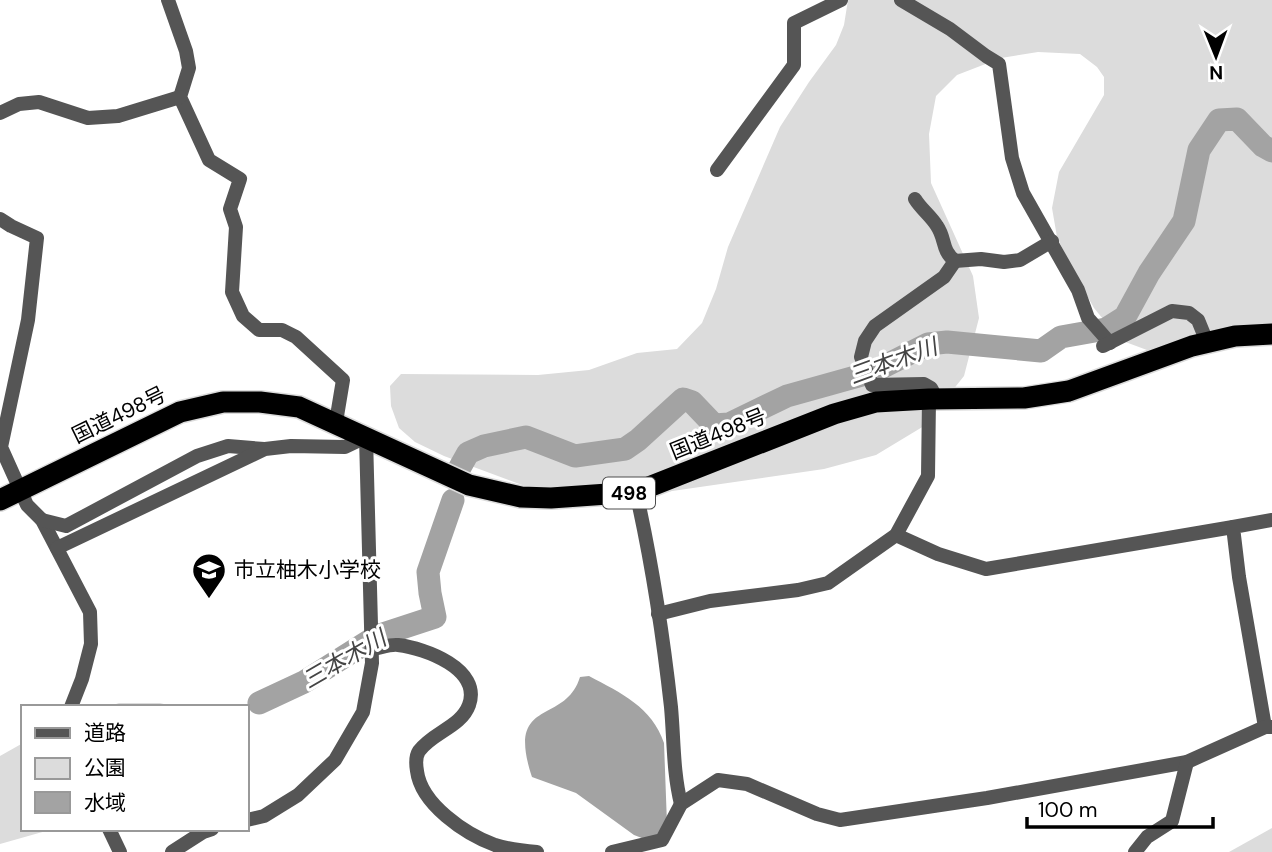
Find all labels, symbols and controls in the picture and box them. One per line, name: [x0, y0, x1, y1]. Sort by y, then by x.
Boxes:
north arrow: [1181, 21, 1251, 91]
text: N: [1209, 60, 1223, 85]
water label: 三本木川: [845, 330, 944, 391]
street label: 国道498号: [67, 380, 171, 450]
street label: 国道498号: [666, 402, 770, 466]
road number: 498: [603, 478, 655, 508]
school or university icon: 市立柚木小学校: [190, 551, 228, 600]
place label: 市立柚木小学校: [234, 556, 381, 584]
water label: 三本木川: [297, 622, 394, 695]
legend: [21, 705, 248, 831]
text: 道路: [84, 719, 126, 747]
text: 公園: [84, 754, 126, 782]
scale bar: [1027, 786, 1212, 830]
text: 水域: [84, 789, 126, 817]
text: 100 m: [1038, 796, 1098, 824]

